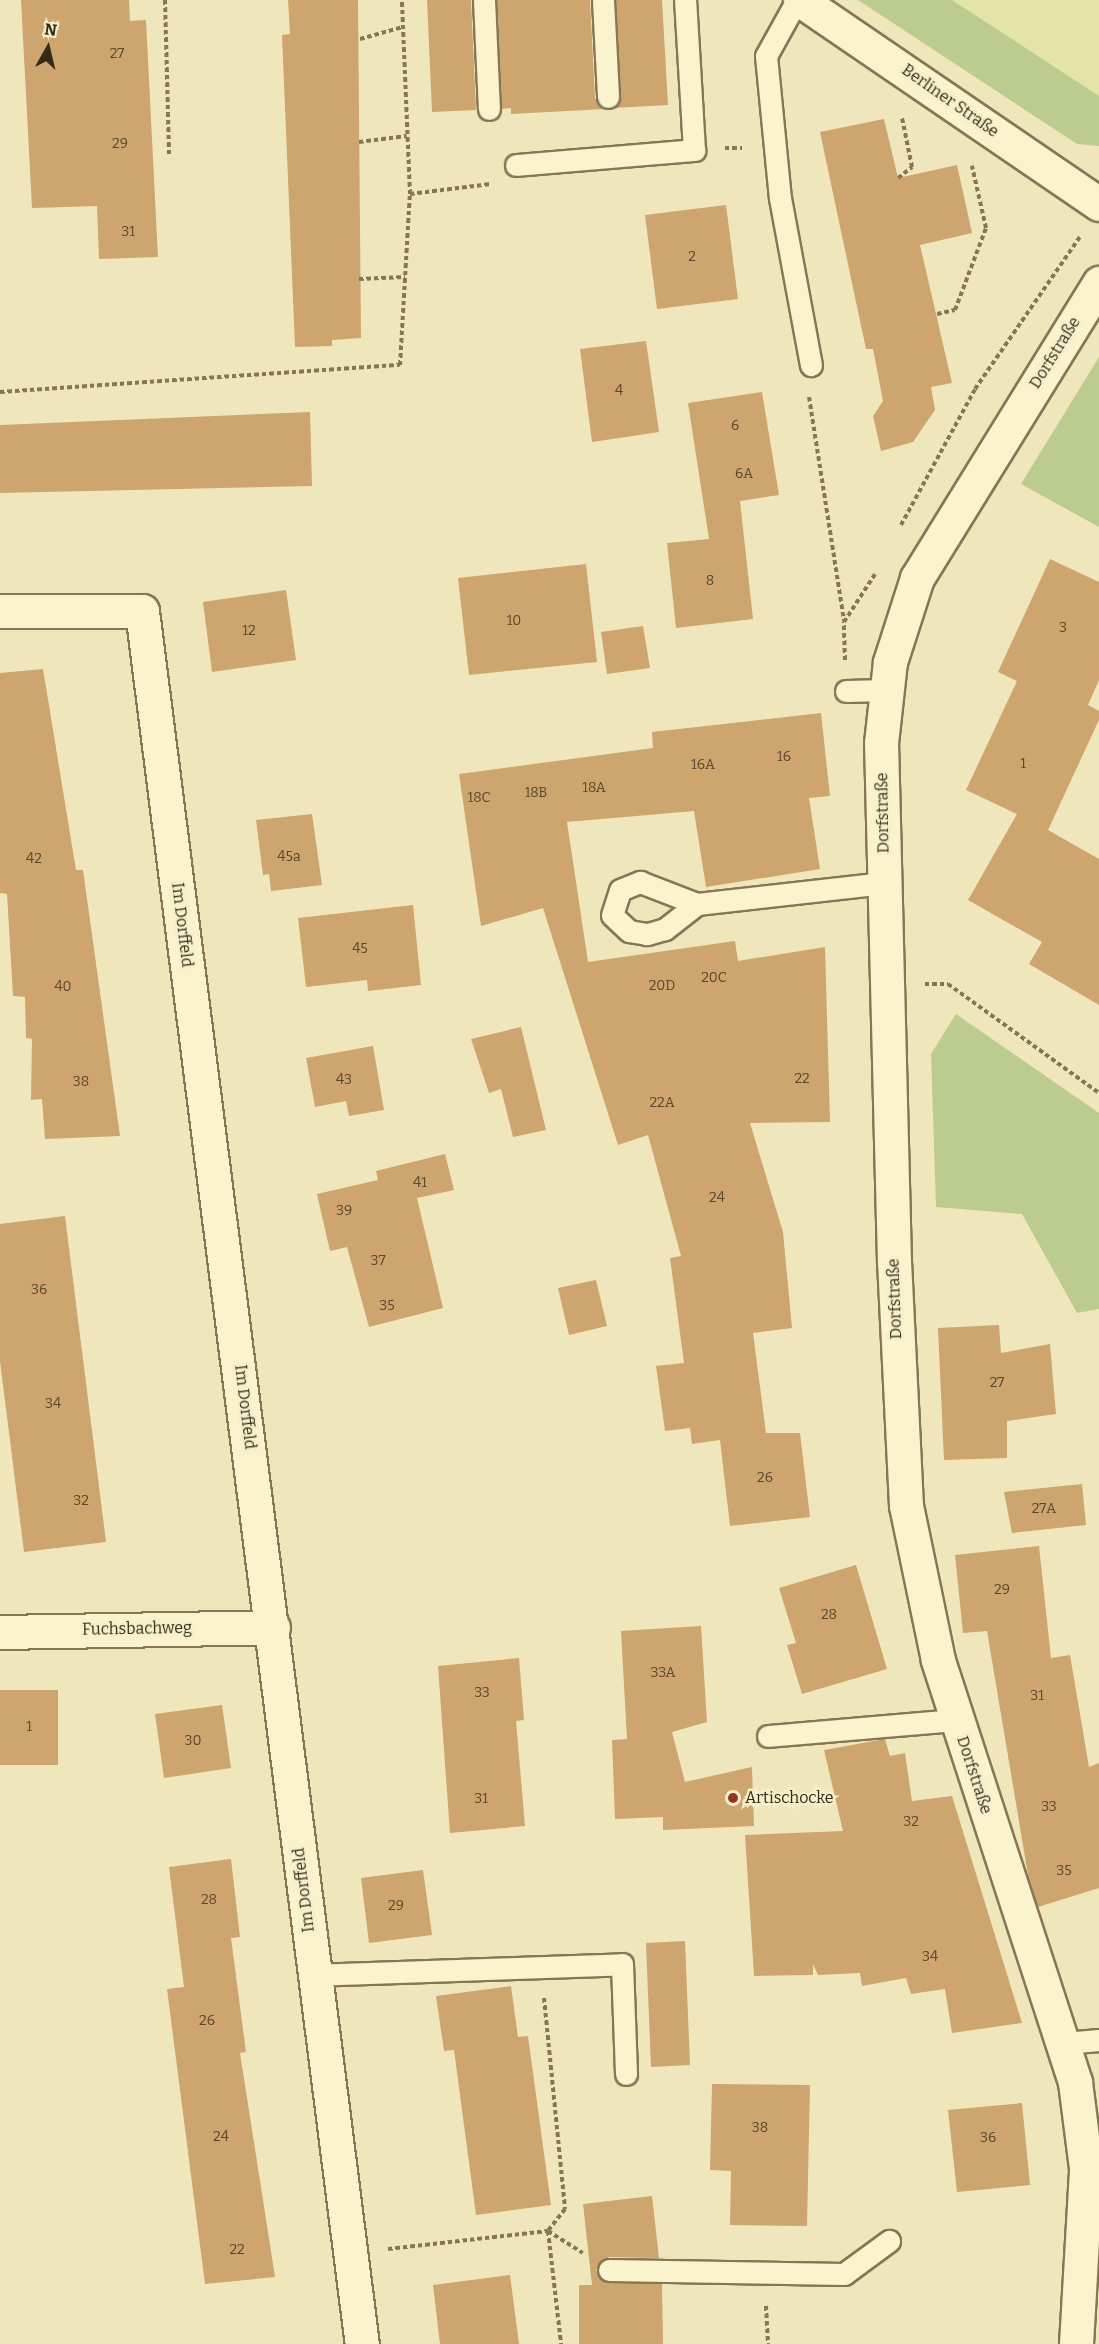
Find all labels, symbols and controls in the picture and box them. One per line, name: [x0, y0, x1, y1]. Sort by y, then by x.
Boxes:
north arrow: [18, 18, 78, 78]
text: N: [43, 19, 58, 40]
house number: 27: [110, 46, 124, 62]
street label: Berliner Straße: [898, 61, 1002, 141]
house number: 29: [112, 136, 128, 152]
house number: 31: [121, 224, 135, 240]
house number: 2: [688, 249, 696, 265]
street label: Dorfstraße: [1025, 314, 1085, 392]
house number: 4: [615, 383, 623, 399]
house number: 6: [731, 418, 739, 434]
house number: 6A: [735, 466, 753, 482]
house number: 8: [706, 573, 714, 589]
house number: 10: [507, 613, 521, 629]
house number: 3: [1059, 620, 1067, 636]
house number: 12: [242, 623, 256, 639]
house number: 16: [777, 749, 791, 765]
house number: 1: [1020, 756, 1026, 772]
house number: 16A: [691, 757, 715, 773]
street label: Dorfstraße: [873, 772, 893, 854]
house number: 18A: [582, 780, 606, 796]
house number: 18B: [525, 785, 547, 801]
house number: 18C: [468, 790, 490, 806]
house number: 45a: [277, 849, 301, 865]
house number: 42: [26, 851, 42, 867]
street label: Im Dorffeld: [167, 882, 197, 968]
house number: 45: [352, 941, 368, 957]
house number: 20C: [701, 970, 727, 986]
house number: 20D: [649, 978, 675, 994]
house number: 40: [54, 979, 72, 995]
house number: 22: [794, 1071, 810, 1087]
house number: 43: [336, 1072, 352, 1088]
house number: 38: [73, 1074, 89, 1090]
house number: 22A: [649, 1095, 675, 1111]
house number: 41: [413, 1175, 427, 1191]
house number: 24: [709, 1190, 725, 1206]
house number: 39: [336, 1203, 352, 1219]
house number: 37: [370, 1253, 386, 1269]
street label: Dorfstraße: [884, 1258, 906, 1340]
house number: 36: [31, 1282, 47, 1298]
house number: 35: [379, 1298, 395, 1314]
street label: Im Dorffeld: [230, 1364, 260, 1450]
house number: 27: [990, 1375, 1004, 1391]
house number: 34: [45, 1396, 61, 1412]
house number: 26: [757, 1470, 773, 1486]
house number: 32: [73, 1493, 89, 1509]
house number: 27A: [1032, 1501, 1056, 1517]
house number: 29: [994, 1582, 1010, 1598]
house number: 28: [821, 1607, 837, 1623]
street label: Fuchsbachweg: [82, 1618, 192, 1640]
house number: 33A: [650, 1665, 676, 1681]
house number: 33: [474, 1685, 490, 1701]
house number: 31: [1030, 1688, 1044, 1704]
house number: 1: [26, 1719, 32, 1735]
house number: 30: [185, 1733, 201, 1749]
street label: Dorfstraße: [952, 1734, 996, 1816]
place label: Artischocke: [745, 1788, 834, 1808]
house number: 31: [474, 1791, 488, 1807]
marker: Artischocke: [726, 1791, 740, 1805]
house number: 33: [1041, 1799, 1057, 1815]
house number: 32: [903, 1814, 919, 1830]
street label: Im Dorffeld: [289, 1847, 319, 1933]
house number: 35: [1056, 1863, 1072, 1879]
house number: 28: [201, 1892, 217, 1908]
house number: 29: [388, 1898, 404, 1914]
house number: 34: [922, 1949, 938, 1965]
house number: 26: [199, 2013, 215, 2029]
house number: 38: [752, 2120, 768, 2136]
house number: 24: [213, 2129, 229, 2145]
house number: 36: [980, 2130, 996, 2146]
house number: 22: [229, 2242, 245, 2258]

